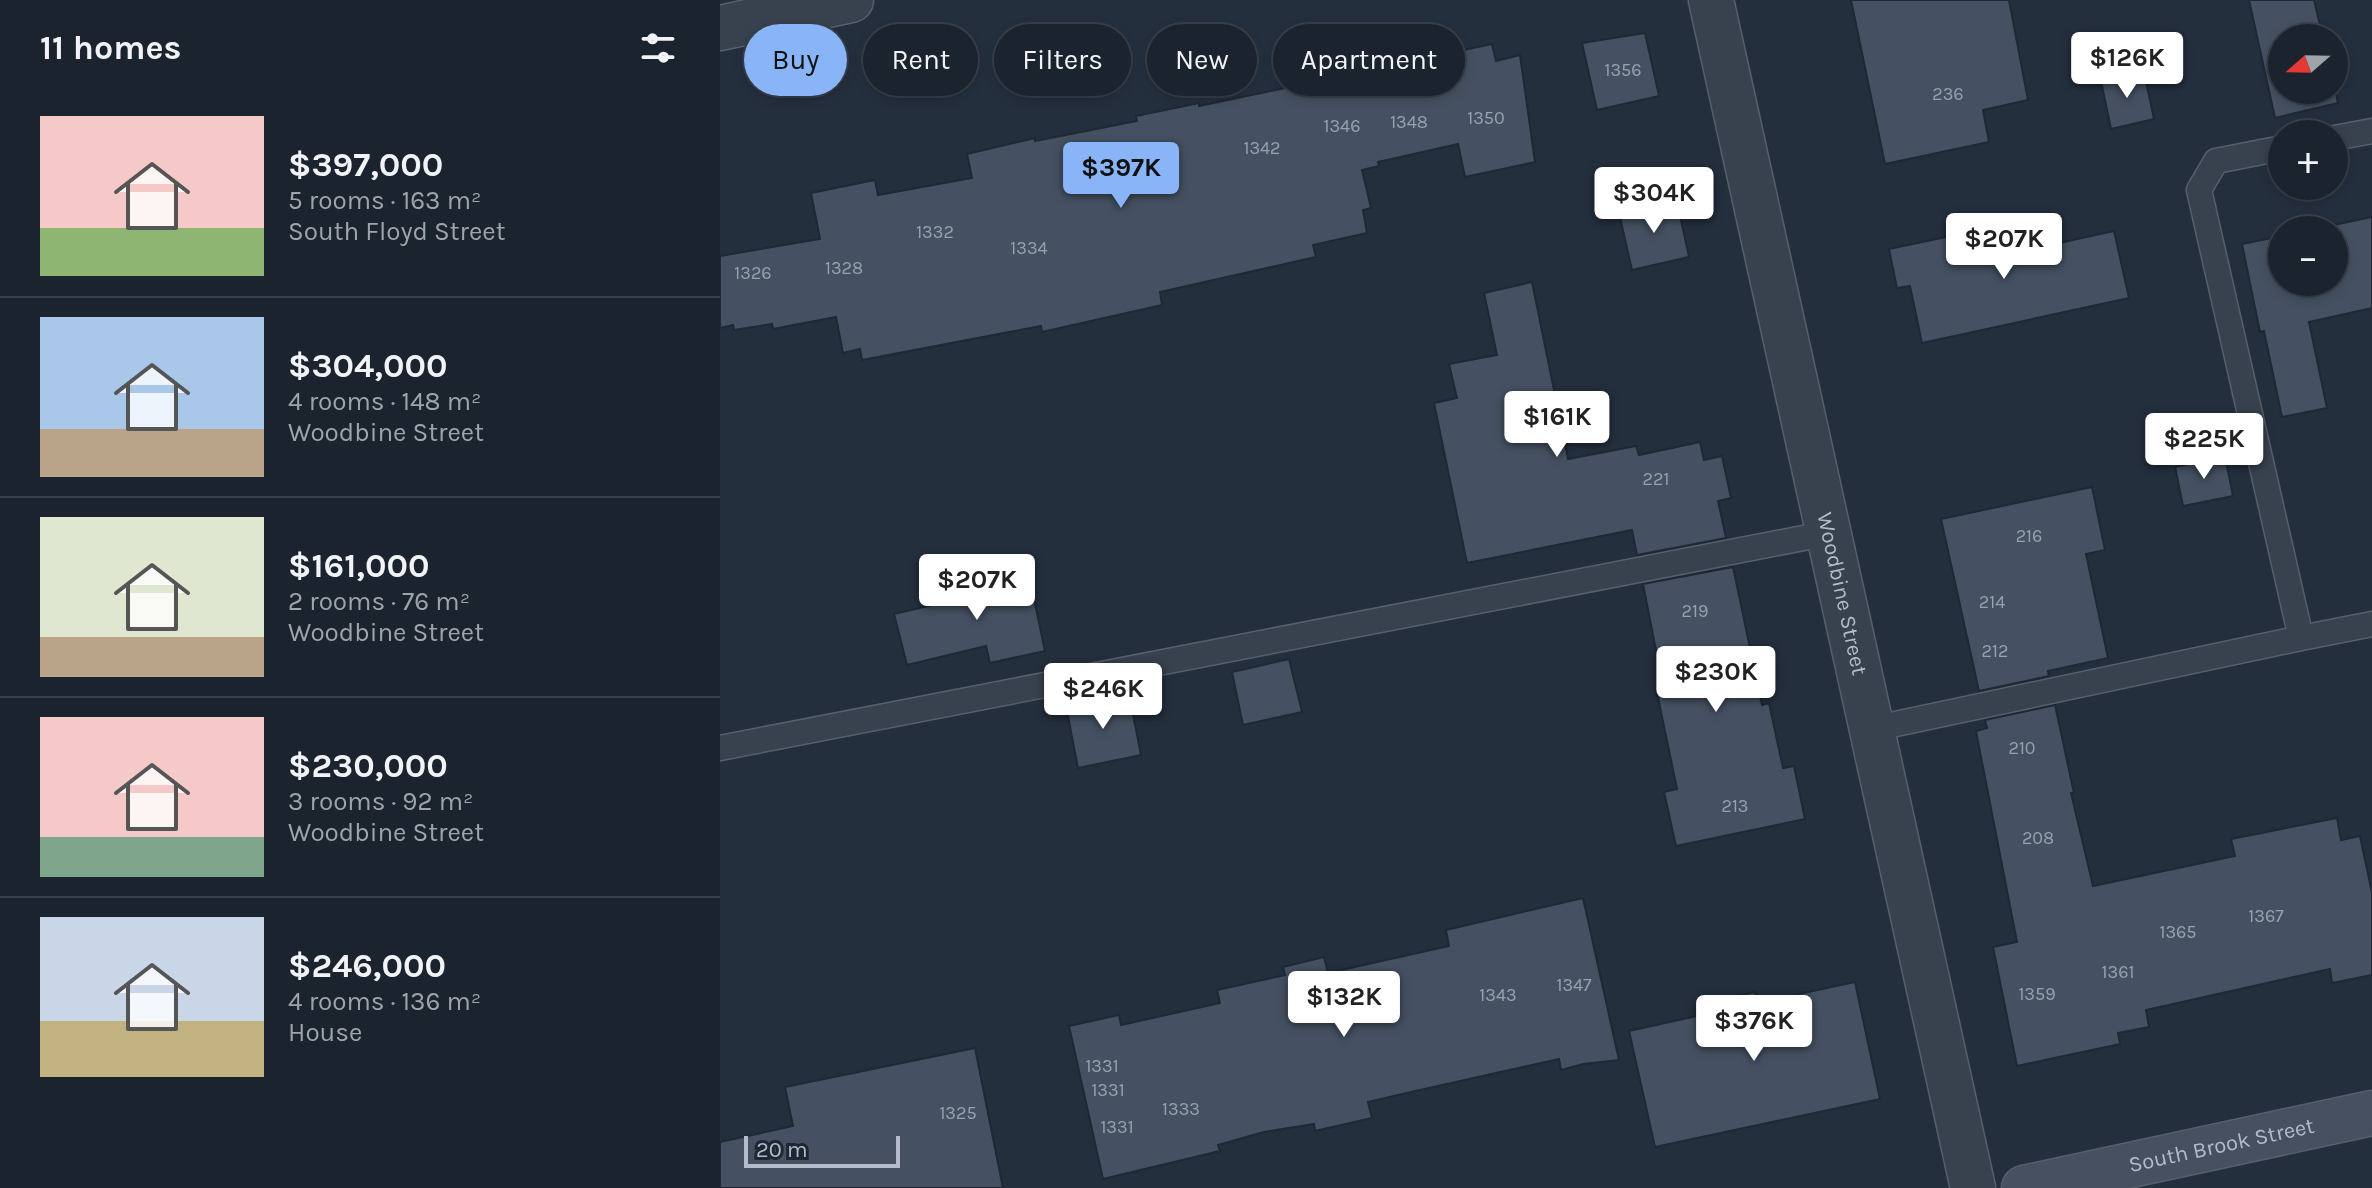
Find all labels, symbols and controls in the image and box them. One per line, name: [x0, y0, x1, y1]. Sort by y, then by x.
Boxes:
chip: Buy: [744, 24, 847, 96]
chip: Rent: [863, 24, 978, 96]
chip: Filters: [994, 24, 1131, 96]
chip: New: [1147, 24, 1257, 96]
chip: Apartment: [1273, 24, 1465, 96]
north arrow: [2268, 24, 2348, 104]
map controls: [2268, 24, 2348, 296]
icon: filters: [636, 26, 680, 70]
text: 11 homes: [40, 28, 182, 68]
pin: $126K: [2071, 32, 2183, 100]
text: $126K: [2089, 42, 2165, 73]
house number: 1356: [1604, 59, 1642, 81]
house number: 236: [1932, 83, 1964, 105]
house number: 1350: [1467, 107, 1505, 129]
house number: 1348: [1390, 111, 1428, 133]
house number: 1346: [1324, 115, 1360, 137]
button: +: [2268, 120, 2348, 200]
house number: 1342: [1243, 137, 1281, 159]
pin: $397K: [1065, 142, 1177, 210]
text: $397,000: [288, 145, 443, 185]
icon: home: [104, 148, 200, 244]
text: $397K: [1081, 152, 1161, 183]
pin: $304K: [1598, 167, 1710, 235]
text: $304K: [1612, 177, 1696, 208]
text: 5 rooms · 163 m²: [288, 185, 481, 216]
pin: $207K: [1948, 213, 2060, 281]
text: South Floyd Street: [288, 216, 505, 247]
button: −: [2268, 216, 2348, 296]
house number: 1332: [916, 221, 954, 243]
text: $207K: [1964, 223, 2044, 254]
house number: 1334: [1010, 237, 1048, 259]
house number: 1328: [825, 257, 863, 279]
house number: 1326: [734, 262, 772, 284]
text: $304,000: [288, 346, 447, 386]
icon: home: [104, 349, 200, 445]
text: 4 rooms · 148 m²: [288, 386, 482, 417]
pin: $161K: [1501, 391, 1613, 459]
text: $161K: [1522, 401, 1592, 432]
pin: $225K: [2148, 413, 2260, 481]
text: Woodbine Street: [288, 417, 484, 448]
text: $225K: [2163, 423, 2245, 454]
house number: 221: [1643, 468, 1669, 490]
street label: Woodbine Street: [1811, 510, 1873, 678]
house number: 216: [2016, 525, 2042, 547]
text: $161,000: [288, 546, 429, 586]
icon: home: [104, 549, 200, 645]
pin: $207K: [921, 554, 1033, 622]
text: $207K: [937, 564, 1017, 595]
text: 2 rooms · 76 m²: [288, 586, 470, 617]
house number: 214: [1979, 591, 2005, 613]
house number: 219: [1682, 600, 1708, 622]
text: Woodbine Street: [288, 617, 484, 648]
house number: 212: [1982, 640, 2008, 662]
pin: $230K: [1660, 646, 1772, 714]
text: $230K: [1674, 656, 1758, 687]
pin: $246K: [1047, 663, 1159, 731]
text: $246K: [1062, 673, 1144, 704]
house number: 210: [2008, 737, 2036, 759]
text: $230,000: [288, 746, 448, 786]
icon: home: [104, 749, 200, 845]
text: 3 rooms · 92 m²: [288, 786, 473, 817]
house number: 213: [1721, 795, 1749, 817]
text: Woodbine Street: [288, 817, 484, 848]
house number: 208: [2022, 827, 2054, 849]
house number: 1367: [2248, 905, 2284, 927]
house number: 1365: [2159, 921, 2197, 943]
text: $246,000: [288, 946, 446, 986]
icon: home: [104, 949, 200, 1045]
house number: 1361: [2102, 961, 2134, 983]
pin: $132K: [1288, 971, 1400, 1039]
house number: 1347: [1556, 974, 1592, 996]
text: $132K: [1306, 981, 1382, 1012]
house number: 1359: [2018, 983, 2056, 1005]
house number: 1343: [1479, 984, 1517, 1006]
text: 4 rooms · 136 m²: [288, 986, 481, 1017]
pin: $376K: [1698, 995, 1810, 1063]
text: $376K: [1714, 1005, 1794, 1036]
text: House: [288, 1017, 362, 1048]
house number: 1331: [1085, 1055, 1119, 1077]
house number: 1331: [1091, 1079, 1125, 1101]
house number: 1333: [1162, 1098, 1200, 1120]
house number: 1325: [939, 1102, 977, 1124]
street label: South Brook Street: [2126, 1113, 2317, 1178]
house number: 1331: [1100, 1116, 1134, 1138]
scale bar: [744, 1132, 900, 1168]
text: 20 m: [756, 1137, 808, 1163]

